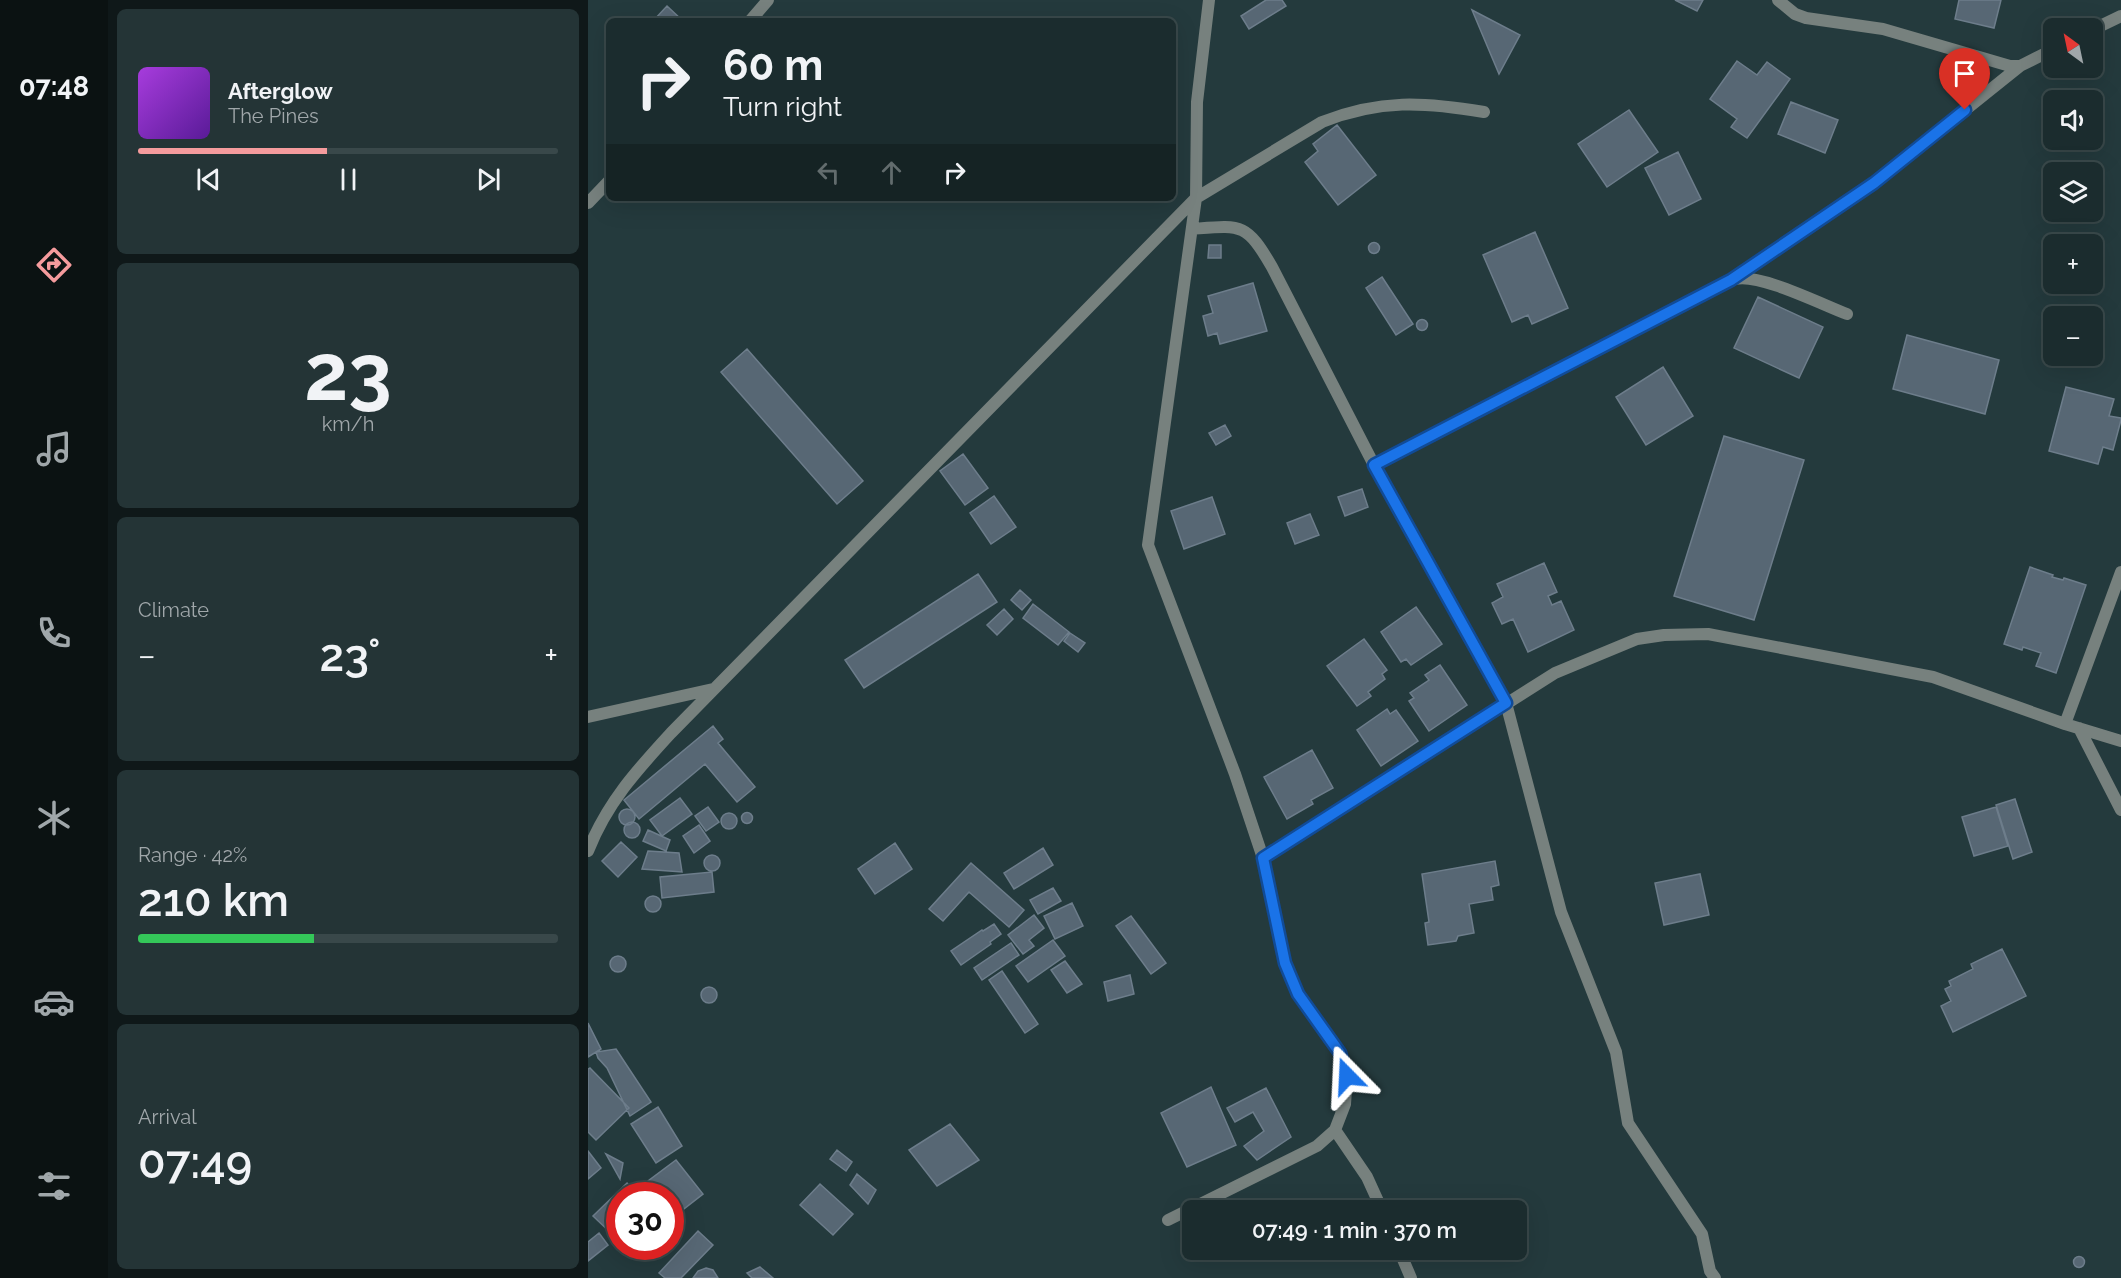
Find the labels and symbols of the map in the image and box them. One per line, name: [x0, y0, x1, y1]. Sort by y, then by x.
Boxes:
north arrow: [2043, 18, 2103, 78]
pin: [1939, 48, 1990, 110]
position arrow: [1315, 1044, 1379, 1108]
speed limit sign: 30: [606, 1182, 684, 1260]

